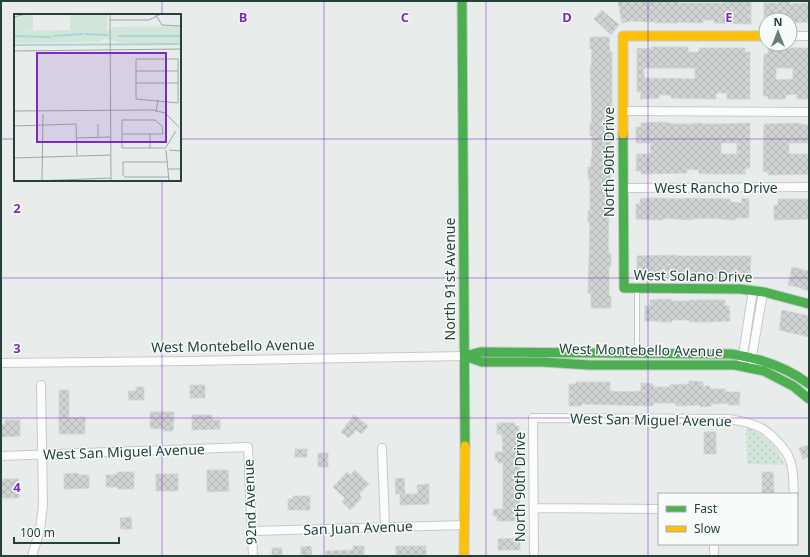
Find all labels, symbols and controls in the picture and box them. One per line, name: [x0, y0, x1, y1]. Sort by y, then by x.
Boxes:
text: B: [239, 8, 247, 26]
text: C: [401, 8, 409, 26]
text: D: [562, 8, 572, 26]
text: E: [725, 8, 733, 26]
north arrow: [758, 12, 798, 52]
inset map: [14, 14, 181, 181]
text: N: [774, 14, 782, 29]
street label: North 90th Drive: [599, 107, 618, 217]
street label: West Rancho Drive: [654, 178, 778, 197]
text: 2: [13, 199, 21, 217]
street label: North 91st Avenue: [440, 217, 459, 340]
street label: West Solano Drive: [633, 265, 753, 286]
street label: West Montebello Avenue: [151, 335, 315, 356]
text: 3: [13, 339, 21, 357]
street label: West Montebello Avenue: [559, 339, 723, 360]
street label: West San Miguel Avenue: [570, 409, 732, 430]
street label: North 90th Drive: [510, 432, 529, 542]
street label: West San Miguel Avenue: [43, 439, 205, 464]
street label: 92nd Avenue: [239, 459, 260, 545]
text: 4: [13, 478, 21, 496]
legend: [658, 493, 798, 545]
text: Fast: [694, 500, 718, 517]
street label: San Juan Avenue: [303, 516, 413, 539]
scale bar: [14, 519, 119, 545]
text: Slow: [694, 520, 721, 537]
text: 100 m: [20, 524, 55, 541]

